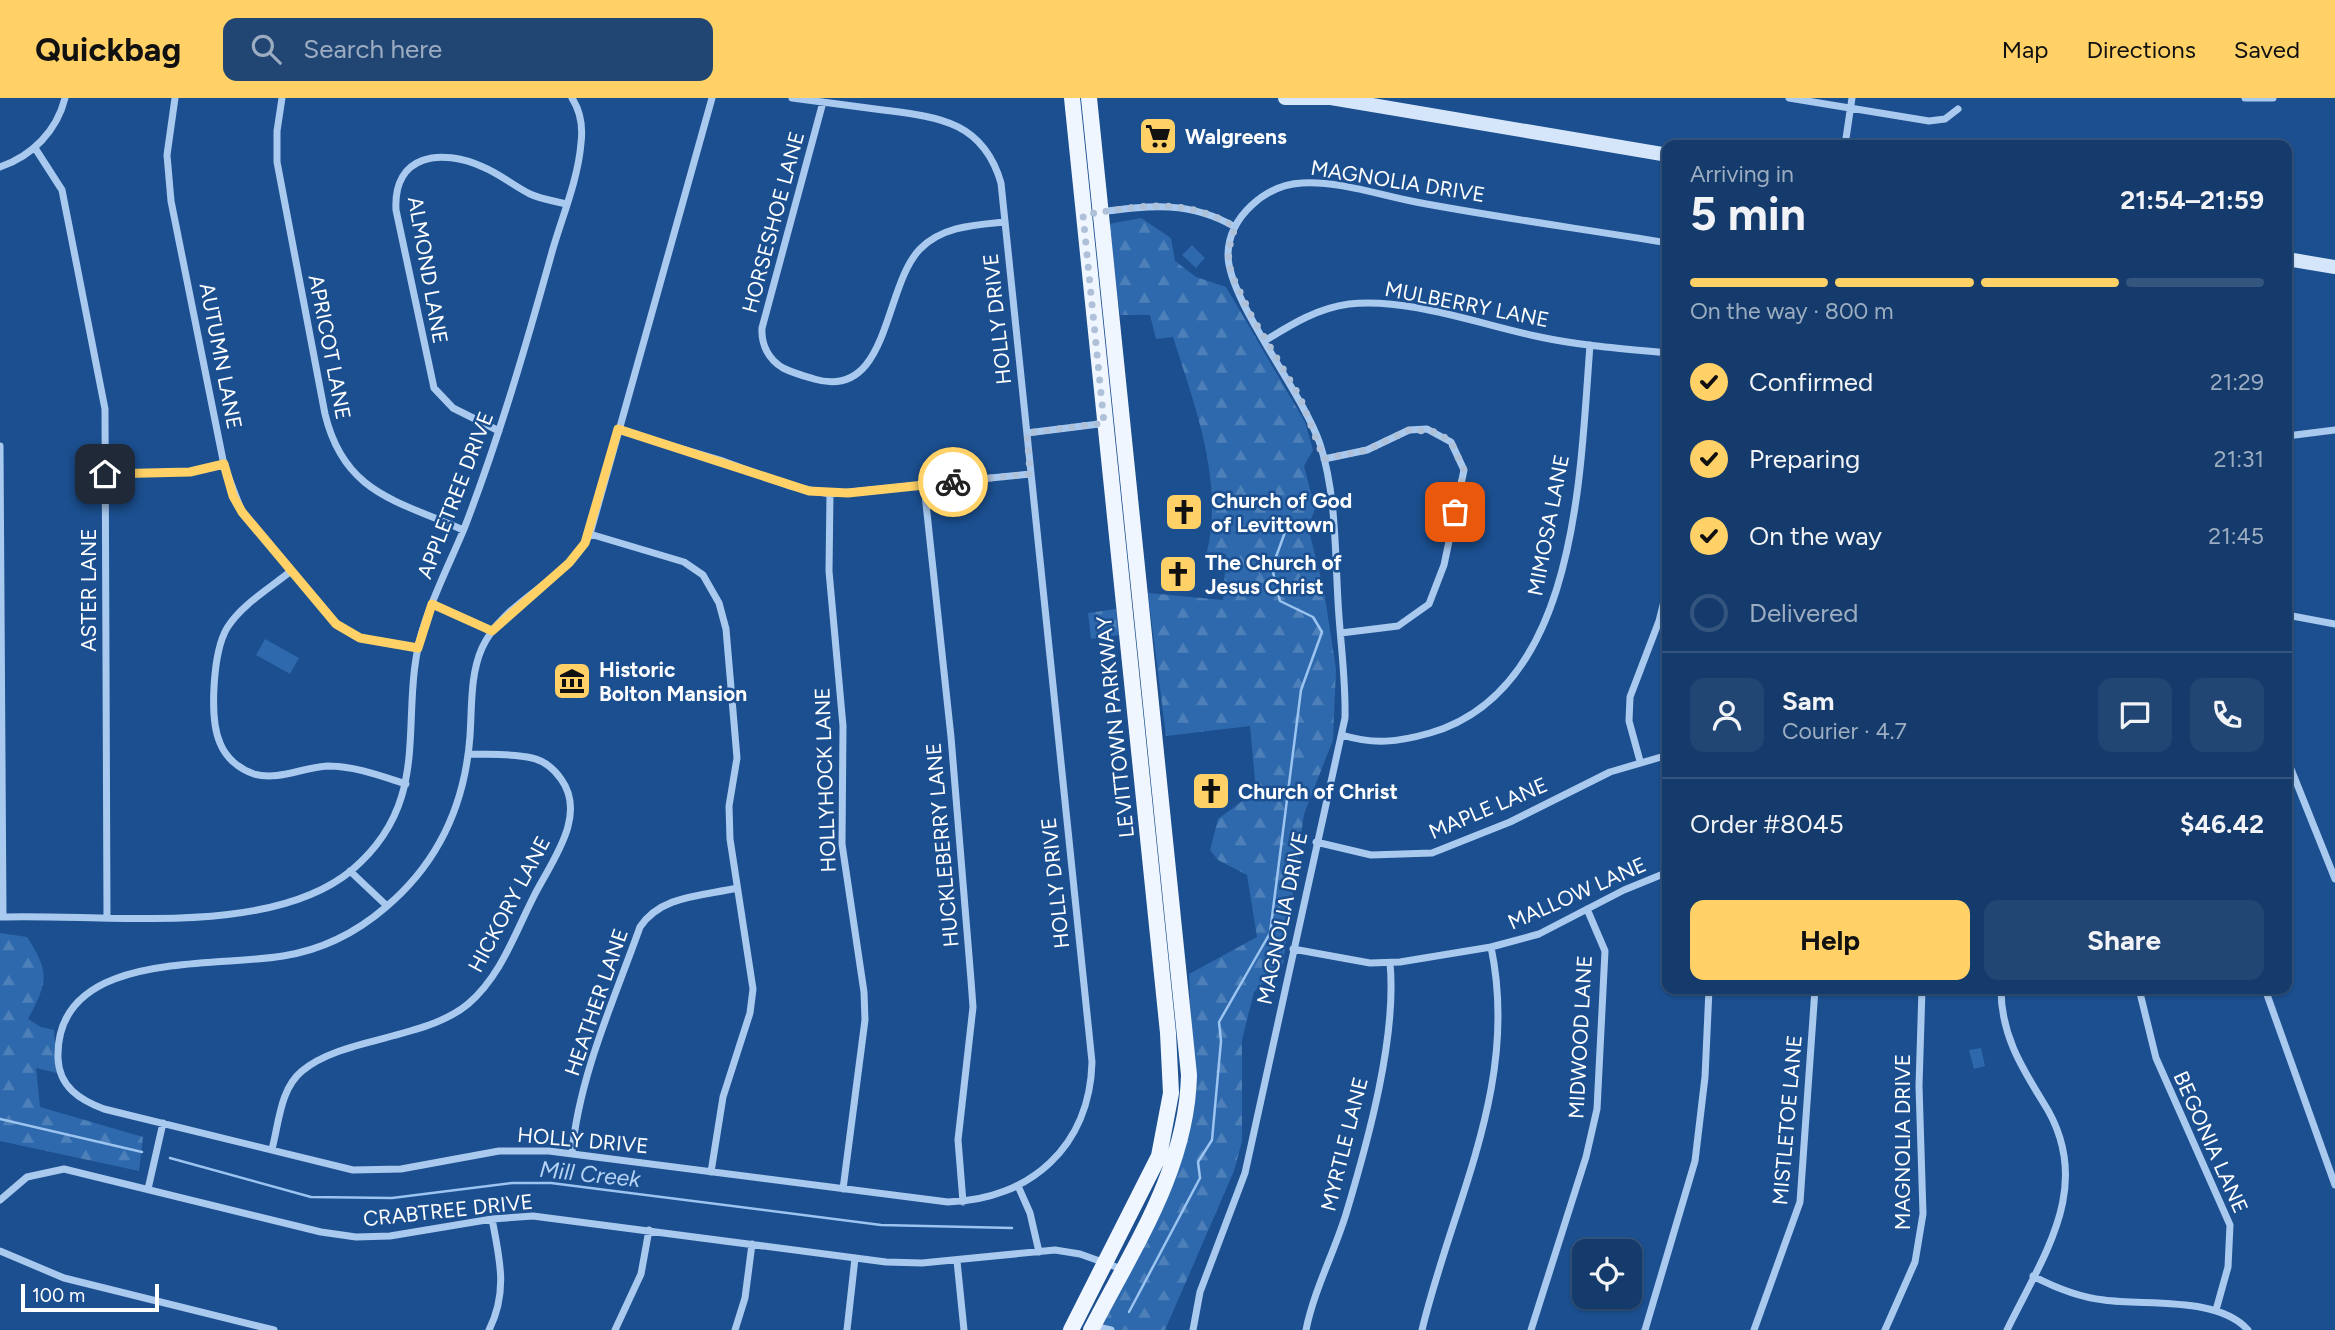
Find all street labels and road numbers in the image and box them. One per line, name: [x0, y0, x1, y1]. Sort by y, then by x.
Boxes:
street label: HORSESHOE LANE: [737, 128, 809, 316]
street label: MAGNOLIA DRIVE: [1309, 155, 1487, 207]
street label: ALMOND LANE: [403, 194, 453, 346]
street label: HOLLY DRIVE: [978, 252, 1016, 386]
street label: APRICOT LANE: [304, 272, 356, 422]
street label: MULBERRY LANE: [1383, 276, 1551, 332]
street label: AUTUMN LANE: [195, 281, 247, 431]
street label: APPLETREE DRIVE: [412, 408, 498, 582]
street label: MIMOSA LANE: [1522, 452, 1574, 598]
street label: ASTER LANE: [76, 528, 101, 652]
street label: LEVITTOWN PARKWAY: [1091, 615, 1139, 839]
street label: HOLLYHOCK LANE: [809, 687, 841, 873]
street label: HUCKLEBERRY LANE: [921, 742, 963, 948]
street label: MAPLE LANE: [1425, 772, 1551, 844]
street label: HOLLY DRIVE: [1036, 816, 1074, 950]
street label: MAGNOLIA DRIVE: [1251, 829, 1313, 1007]
street label: HICKORY LANE: [463, 832, 555, 976]
street label: MALLOW LANE: [1504, 851, 1650, 935]
street label: HEATHER LANE: [559, 925, 633, 1079]
street label: MIDWOOD LANE: [1563, 954, 1597, 1120]
street label: MISTLETOE LANE: [1767, 1034, 1807, 1206]
street label: MAGNOLIA DRIVE: [1890, 1054, 1915, 1230]
street label: BEGONIA LANE: [2169, 1067, 2253, 1217]
street label: MYRTLE LANE: [1315, 1074, 1373, 1214]
street label: HOLLY DRIVE: [516, 1122, 650, 1158]
street label: CRABTREE DRIVE: [362, 1189, 534, 1231]

